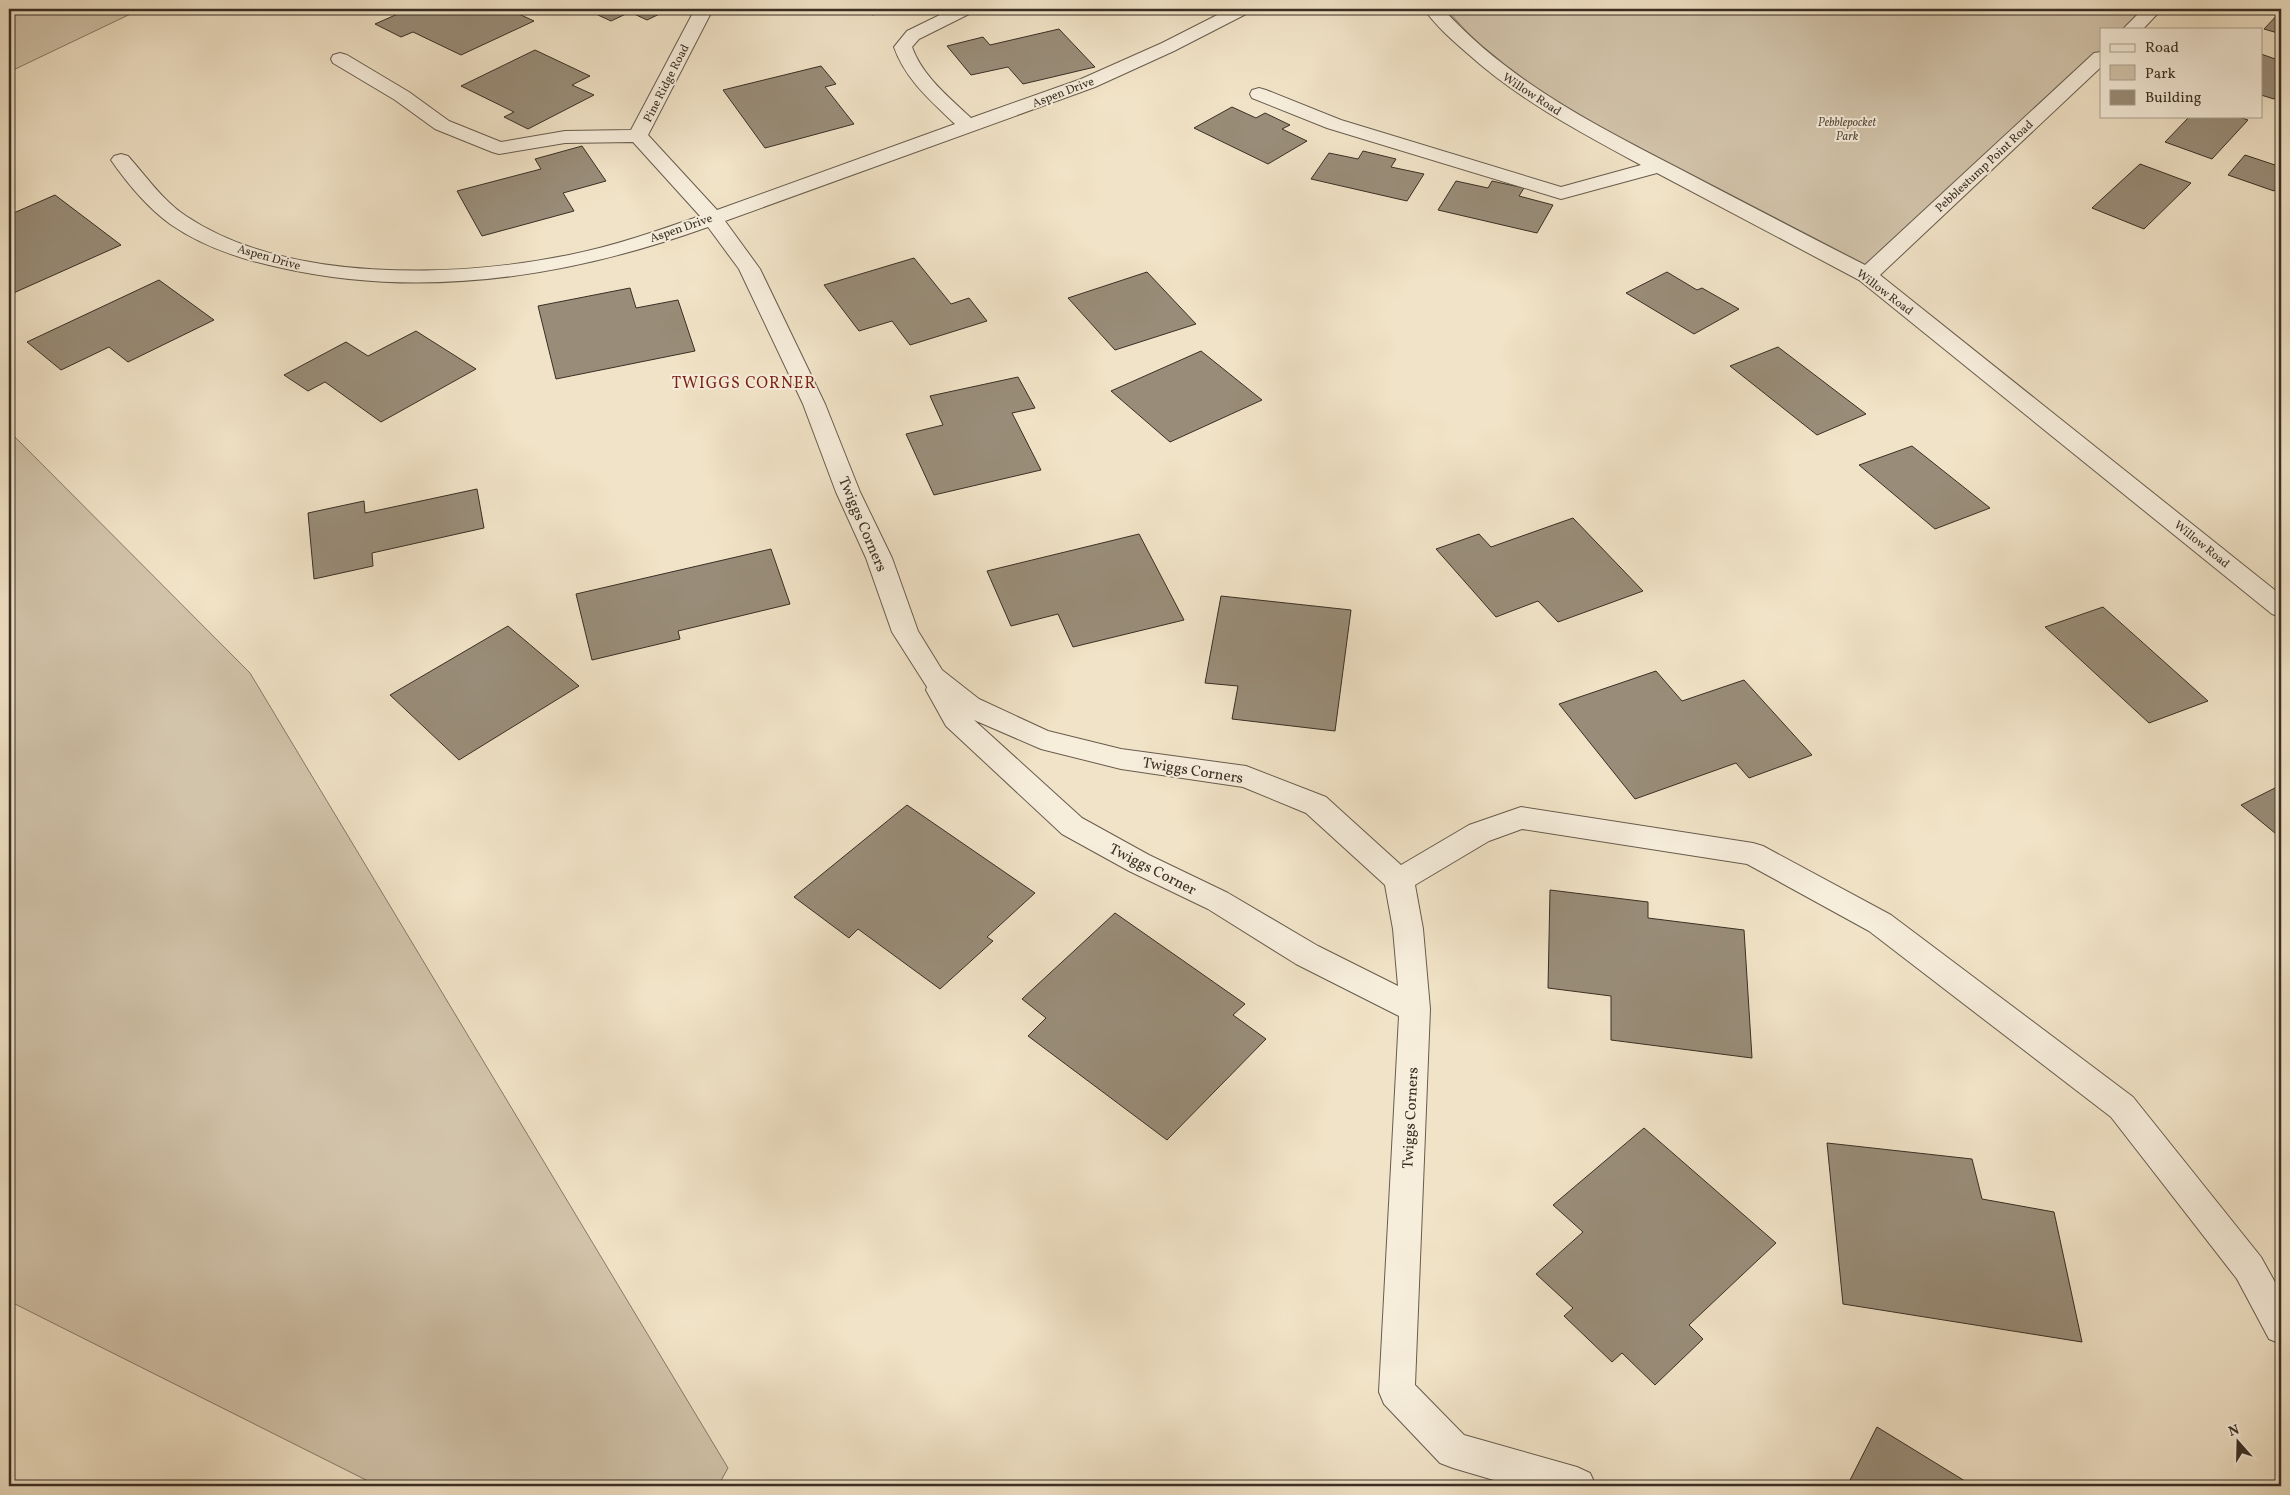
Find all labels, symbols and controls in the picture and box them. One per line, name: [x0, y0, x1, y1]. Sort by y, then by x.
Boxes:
legend: [2100, 28, 2262, 118]
text: Road: [2145, 38, 2179, 59]
street label: Pine Ridge Road: [640, 41, 694, 125]
text: Park: [2145, 64, 2176, 85]
street label: Willow Road: [1499, 70, 1564, 120]
street label: Aspen Drive: [1030, 74, 1097, 112]
text: Building: [2145, 88, 2202, 109]
park label: Pebblepocket Park: [1818, 115, 1877, 145]
street label: Pebblestump Point Road: [1932, 117, 2037, 216]
street label: Aspen Drive: [648, 211, 715, 247]
street label: Aspen Drive: [235, 241, 302, 275]
street label: Willow Road: [1853, 266, 1916, 320]
district label: TWIGGS CORNER: [672, 373, 816, 395]
street label: Twiggs Corners: [832, 474, 891, 576]
street label: Willow Road: [2170, 517, 2233, 572]
street label: Twiggs Corners: [1141, 753, 1245, 790]
street label: Twiggs Corner: [1105, 839, 1200, 901]
street label: Twiggs Corners: [1398, 1067, 1425, 1169]
north arrow: [2212, 1418, 2262, 1468]
text: N: [2226, 1421, 2242, 1442]

